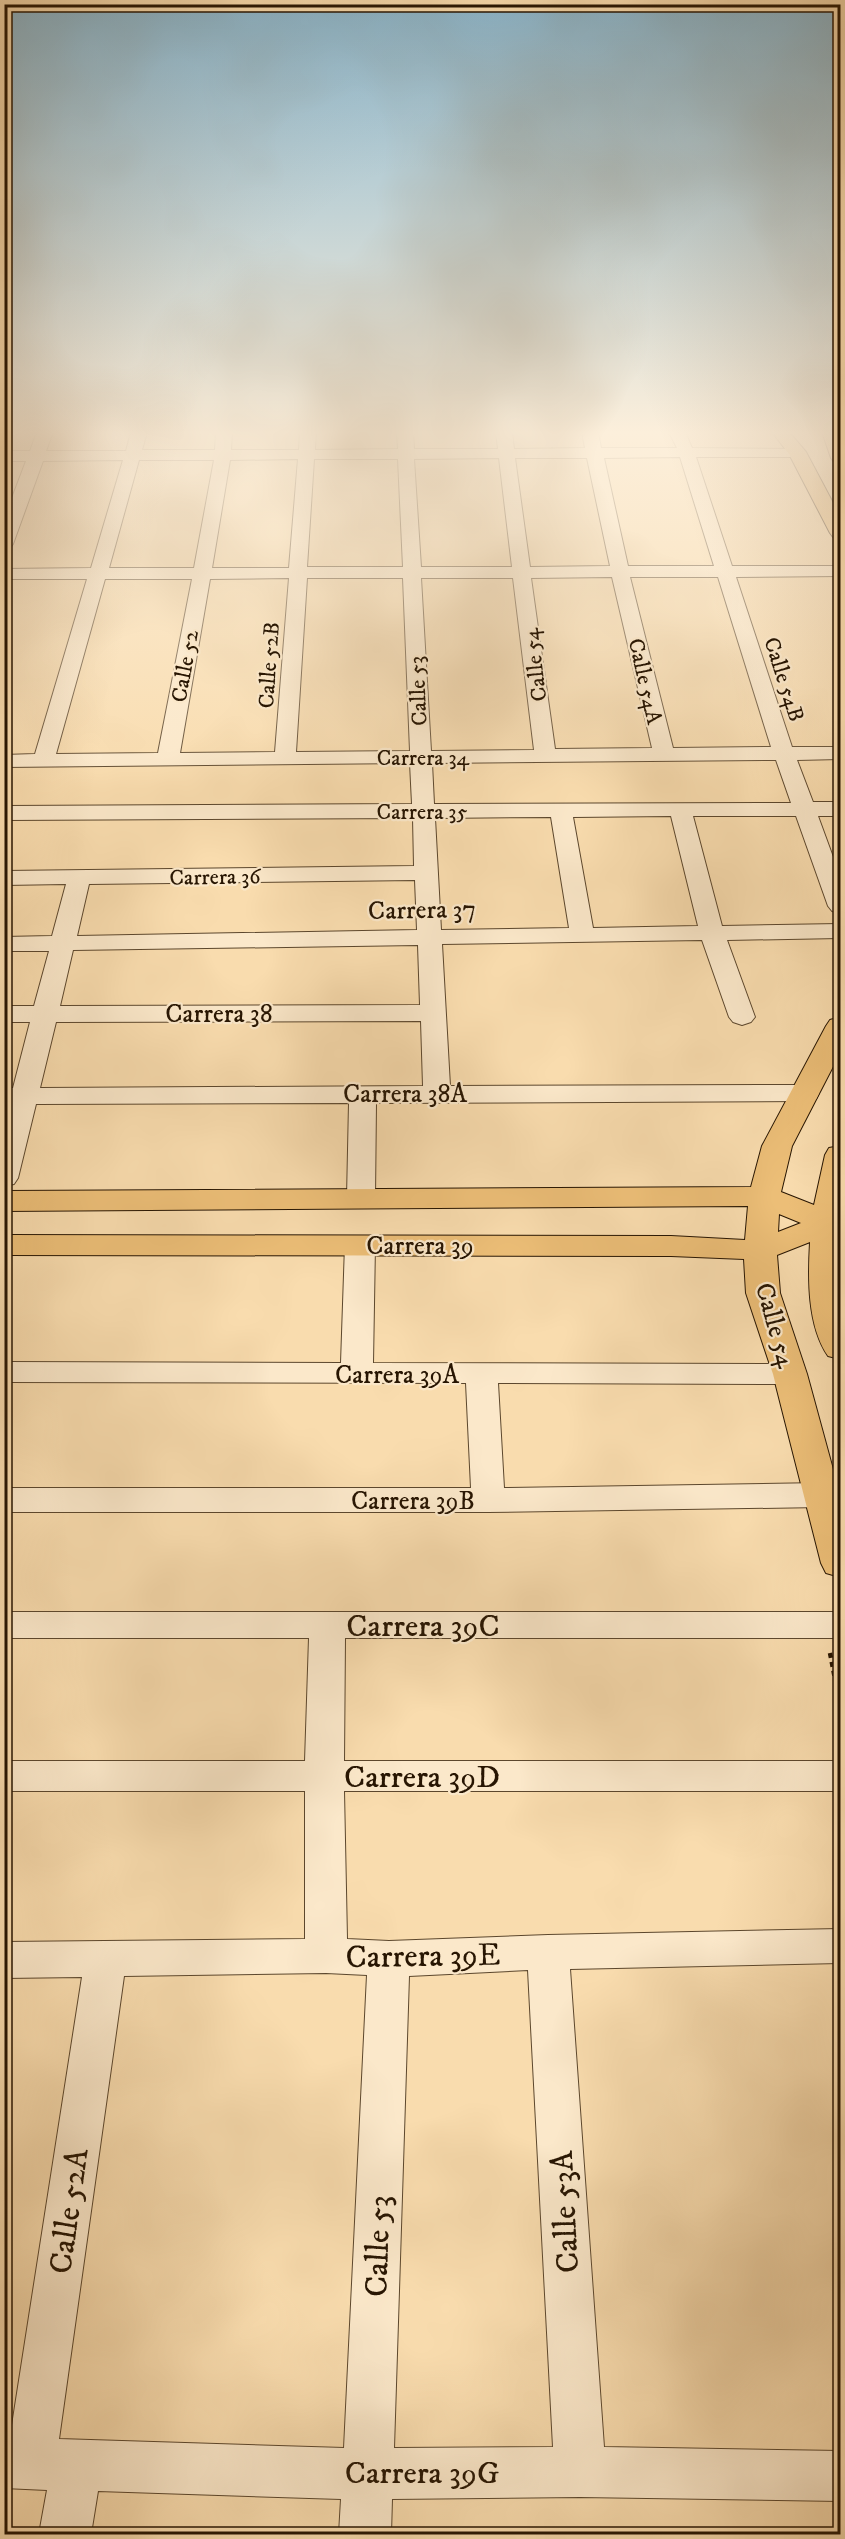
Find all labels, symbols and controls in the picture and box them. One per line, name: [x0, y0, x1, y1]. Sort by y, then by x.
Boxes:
street label: Calle 52B: [253, 621, 286, 709]
street label: Calle 54: [517, 625, 553, 703]
street label: Calle 52: [166, 628, 205, 704]
street label: Calle 54B: [757, 634, 810, 725]
street label: Calle 54A: [622, 636, 668, 728]
street label: Calle 53: [403, 655, 434, 727]
street label: Carrera 34: [377, 745, 471, 772]
street label: Carrera 35: [377, 799, 467, 826]
street label: Carrera 36: [169, 863, 262, 892]
street label: Carrera 37: [368, 893, 476, 928]
street label: Carrera 38: [165, 998, 273, 1031]
street label: Carrera 38A: [343, 1078, 467, 1111]
street label: Carrera 39: [366, 1230, 474, 1263]
street label: Calle 54: [747, 1279, 803, 1373]
street label: Carrera 39A: [335, 1359, 459, 1392]
street label: Carrera 39B: [351, 1485, 475, 1518]
street label: Carrera 39C: [346, 1607, 500, 1647]
street label: Carrera 39D: [344, 1758, 500, 1798]
street label: Carrera 39E: [345, 1936, 501, 1978]
street label: Calle 52A: [41, 2145, 99, 2276]
street label: Calle 53A: [543, 2149, 589, 2274]
street label: Calle 53: [357, 2194, 401, 2298]
street label: Carrera 39G: [345, 2454, 499, 2494]

